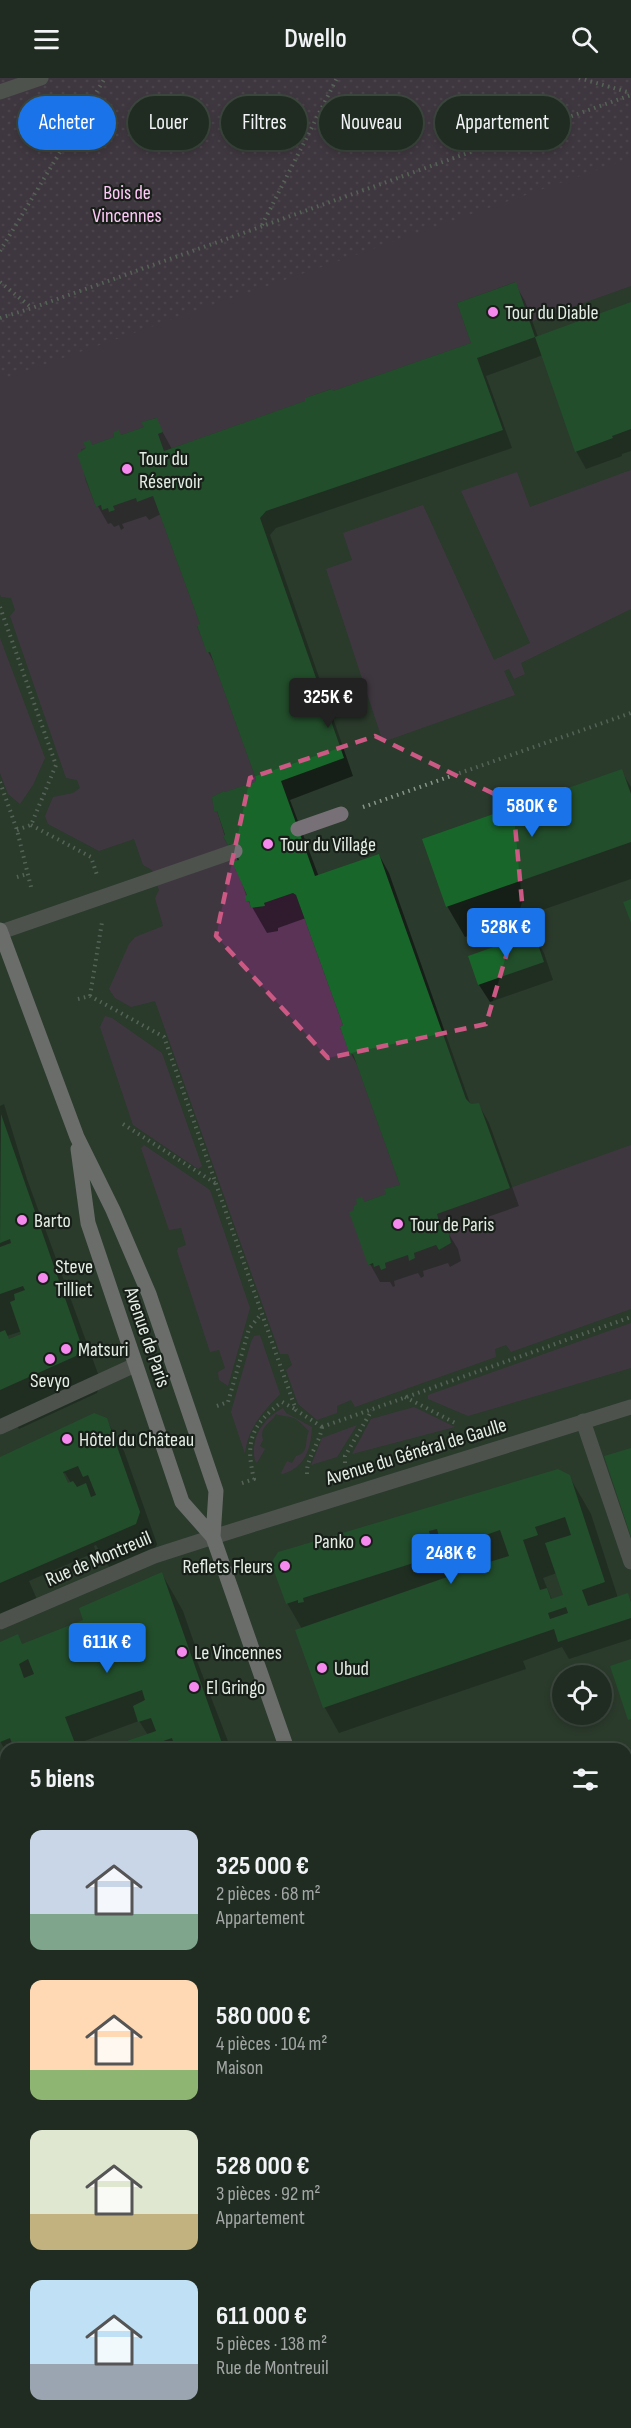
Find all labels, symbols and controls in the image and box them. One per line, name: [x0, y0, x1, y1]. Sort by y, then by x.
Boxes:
icon: menu: [30, 23, 63, 56]
text: Dwello: [284, 23, 347, 55]
icon: search: [568, 23, 601, 56]
chip: Acheter: [18, 96, 116, 150]
chip: Louer: [128, 96, 209, 150]
chip: Filtres: [221, 96, 307, 150]
chip: Nouveau: [319, 96, 423, 150]
chip: Appartement: [435, 96, 570, 150]
park label: Bois de Vincennes: [92, 181, 162, 228]
place label: Tour du Diable: [505, 301, 599, 325]
marker: Tour du Diable: [486, 305, 500, 319]
place label: Tour du Réservoir: [139, 447, 203, 494]
marker: Tour du Réservoir: [120, 462, 134, 476]
pin: 325K €: [279, 678, 377, 729]
text: 325K €: [303, 685, 353, 709]
pin: 580K €: [483, 787, 581, 838]
text: 580K €: [507, 794, 557, 818]
place label: Tour du Village: [280, 833, 376, 857]
marker: Tour du Village: [261, 837, 275, 851]
pin: 528K €: [457, 908, 555, 959]
text: 528K €: [481, 915, 531, 939]
place label: Barto: [34, 1209, 71, 1233]
marker: Barto: [15, 1213, 29, 1227]
place label: Tour de Paris: [410, 1213, 494, 1237]
marker: Tour de Paris: [391, 1217, 405, 1231]
place label: Steve Tilliet: [55, 1255, 93, 1302]
marker: Steve Tilliet: [36, 1271, 50, 1285]
street label: Avenue de Paris: [118, 1283, 175, 1390]
place label: Matsuri: [78, 1338, 129, 1362]
marker: Matsuri: [59, 1342, 73, 1356]
marker: Sevyo: [43, 1352, 57, 1366]
place label: Sevyo: [30, 1369, 70, 1393]
street label: Avenue du Général de Gaulle: [322, 1413, 510, 1491]
place label: Hôtel du Château: [79, 1428, 194, 1452]
marker: Hôtel du Château: [60, 1432, 74, 1446]
street label: Rue de Montreuil: [42, 1526, 155, 1592]
place label: Panko: [314, 1530, 354, 1554]
marker: Panko: [359, 1534, 373, 1548]
pin: 248K €: [402, 1534, 500, 1585]
text: 248K €: [426, 1541, 476, 1565]
place label: Reflets Fleurs: [183, 1555, 273, 1579]
marker: Reflets Fleurs: [278, 1559, 292, 1573]
pin: 611K €: [58, 1623, 156, 1674]
text: 611K €: [83, 1630, 131, 1654]
place label: Le Vincennes: [194, 1641, 282, 1665]
marker: Le Vincennes: [175, 1645, 189, 1659]
place label: Ubud: [334, 1657, 369, 1681]
marker: Ubud: [315, 1661, 329, 1675]
map controls: [552, 1665, 612, 1725]
button: locate: [552, 1665, 612, 1725]
place label: El Gringo: [206, 1676, 265, 1700]
marker: El Gringo: [187, 1680, 201, 1694]
icon: filters: [569, 1763, 602, 1796]
text: 5 biens: [30, 1764, 95, 1795]
text: 325 000 €: [216, 1851, 309, 1882]
icon: home: [78, 1854, 150, 1926]
text: 2 pièces · 68 m²: [216, 1882, 321, 1906]
text: Appartement: [216, 1906, 305, 1930]
text: 580 000 €: [216, 2001, 311, 2032]
icon: home: [78, 2004, 150, 2076]
text: 4 pièces · 104 m²: [216, 2032, 328, 2056]
text: Maison: [216, 2056, 263, 2080]
text: 528 000 €: [216, 2151, 310, 2182]
icon: home: [78, 2154, 150, 2226]
text: 3 pièces · 92 m²: [216, 2182, 320, 2206]
text: Appartement: [216, 2206, 305, 2230]
text: 611 000 €: [216, 2301, 307, 2332]
icon: home: [78, 2304, 150, 2376]
text: 5 pièces · 138 m²: [216, 2332, 327, 2356]
text: Rue de Montreuil: [216, 2356, 329, 2380]

